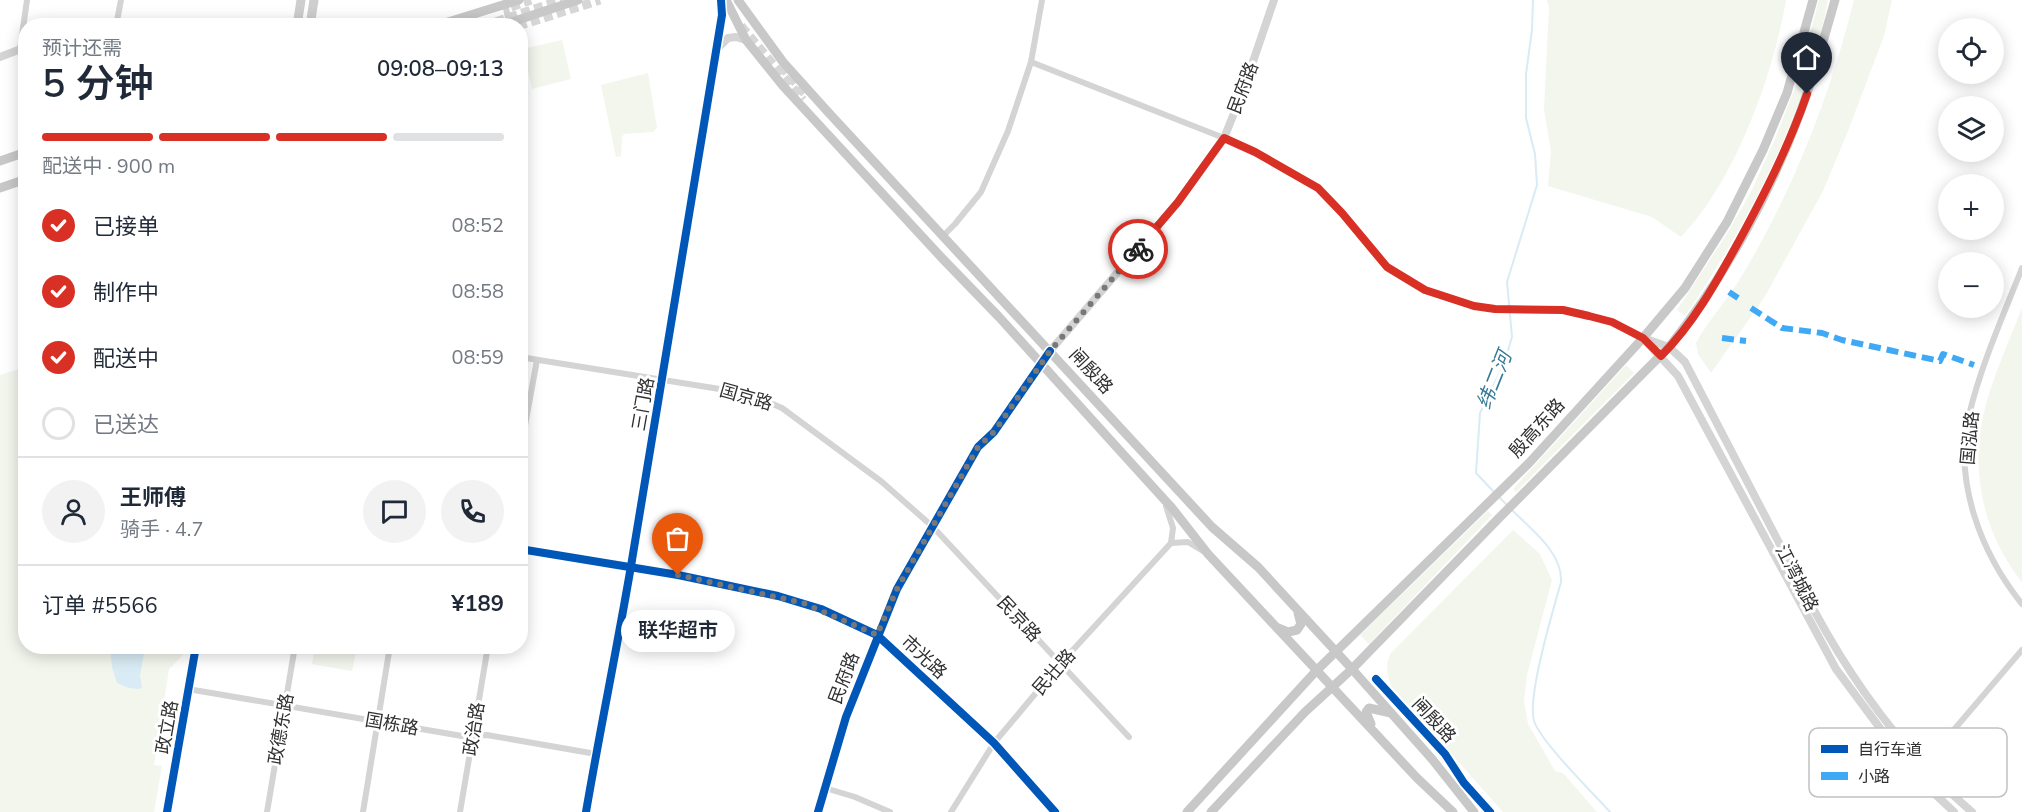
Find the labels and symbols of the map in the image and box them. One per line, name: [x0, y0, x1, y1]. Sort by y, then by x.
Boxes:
pin: [1781, 32, 1832, 94]
street label: 民府路: [1222, 58, 1264, 118]
courier: [1108, 219, 1168, 279]
street label: 闸殷路: [1064, 343, 1118, 399]
water label: 纬二河: [1471, 344, 1520, 413]
street label: 三门路: [626, 375, 660, 433]
street label: 国京路: [717, 378, 775, 416]
street label: 殷高东路: [1504, 393, 1570, 463]
street label: 国泓路: [1956, 410, 1984, 466]
pin: [652, 513, 703, 575]
street label: 江湾城路: [1770, 540, 1824, 616]
street label: 民京路: [992, 591, 1046, 647]
callout: 联华超市: [621, 611, 735, 653]
street label: 市光路: [896, 630, 952, 684]
street label: 民壮路: [1027, 644, 1081, 700]
street label: 民府路: [823, 648, 865, 708]
street label: 政德东路: [263, 691, 299, 767]
street label: 闸殷路: [1407, 692, 1461, 748]
street label: 政立路: [150, 698, 184, 756]
street label: 政治路: [458, 700, 490, 758]
street label: 国栋路: [363, 707, 421, 741]
legend: [1809, 728, 2007, 797]
text: 自行车道: [1858, 739, 1922, 761]
text: 小路: [1858, 766, 1890, 788]

